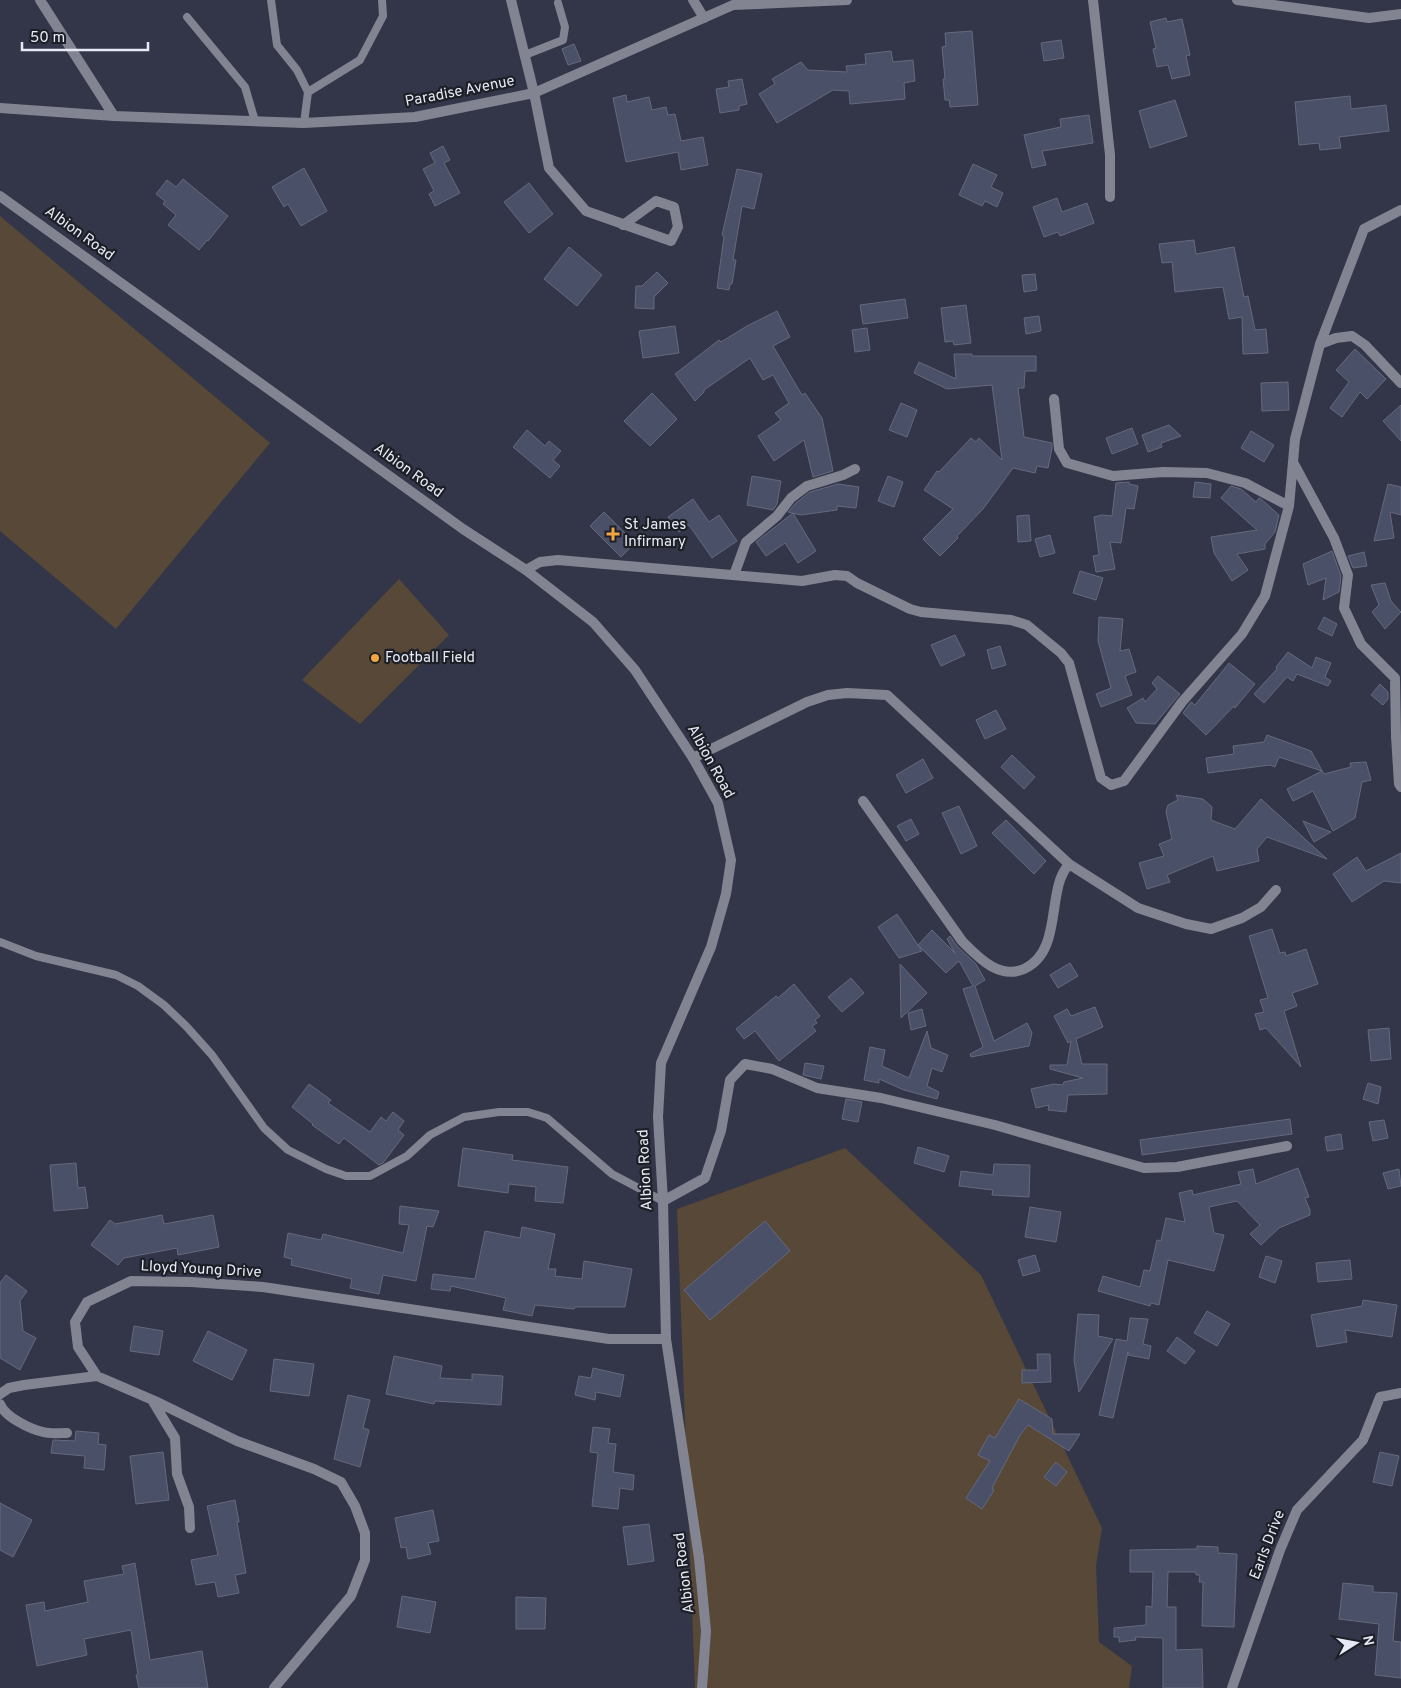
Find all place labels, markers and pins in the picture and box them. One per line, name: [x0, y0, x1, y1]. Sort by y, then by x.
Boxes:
place label: St James Infirmary: [624, 516, 686, 552]
marker: St James Infirmary: [606, 527, 620, 541]
place label: Football Field: [385, 649, 475, 668]
marker: Football Field: [369, 652, 381, 664]

